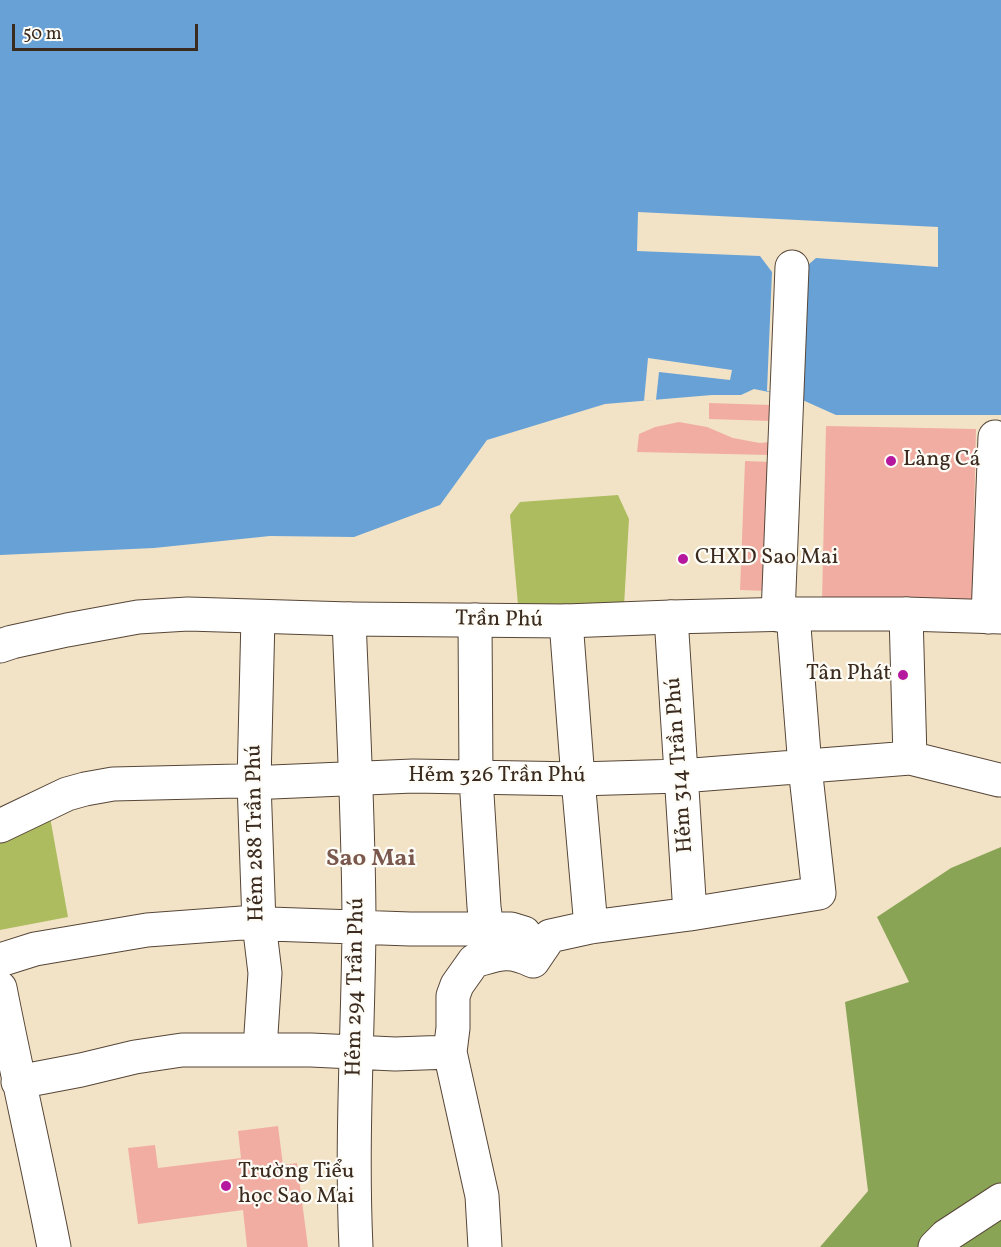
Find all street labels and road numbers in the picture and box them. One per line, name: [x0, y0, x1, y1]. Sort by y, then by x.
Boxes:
street label: Trần Phú: [455, 607, 543, 635]
street label: Hẻm 314 Trần Phú: [662, 676, 700, 854]
street label: Hẻm 288 Trần Phú: [242, 744, 272, 922]
street label: Hẻm 326 Trần Phú: [408, 764, 586, 790]
street label: Hẻm 294 Trần Phú: [342, 897, 372, 1077]

